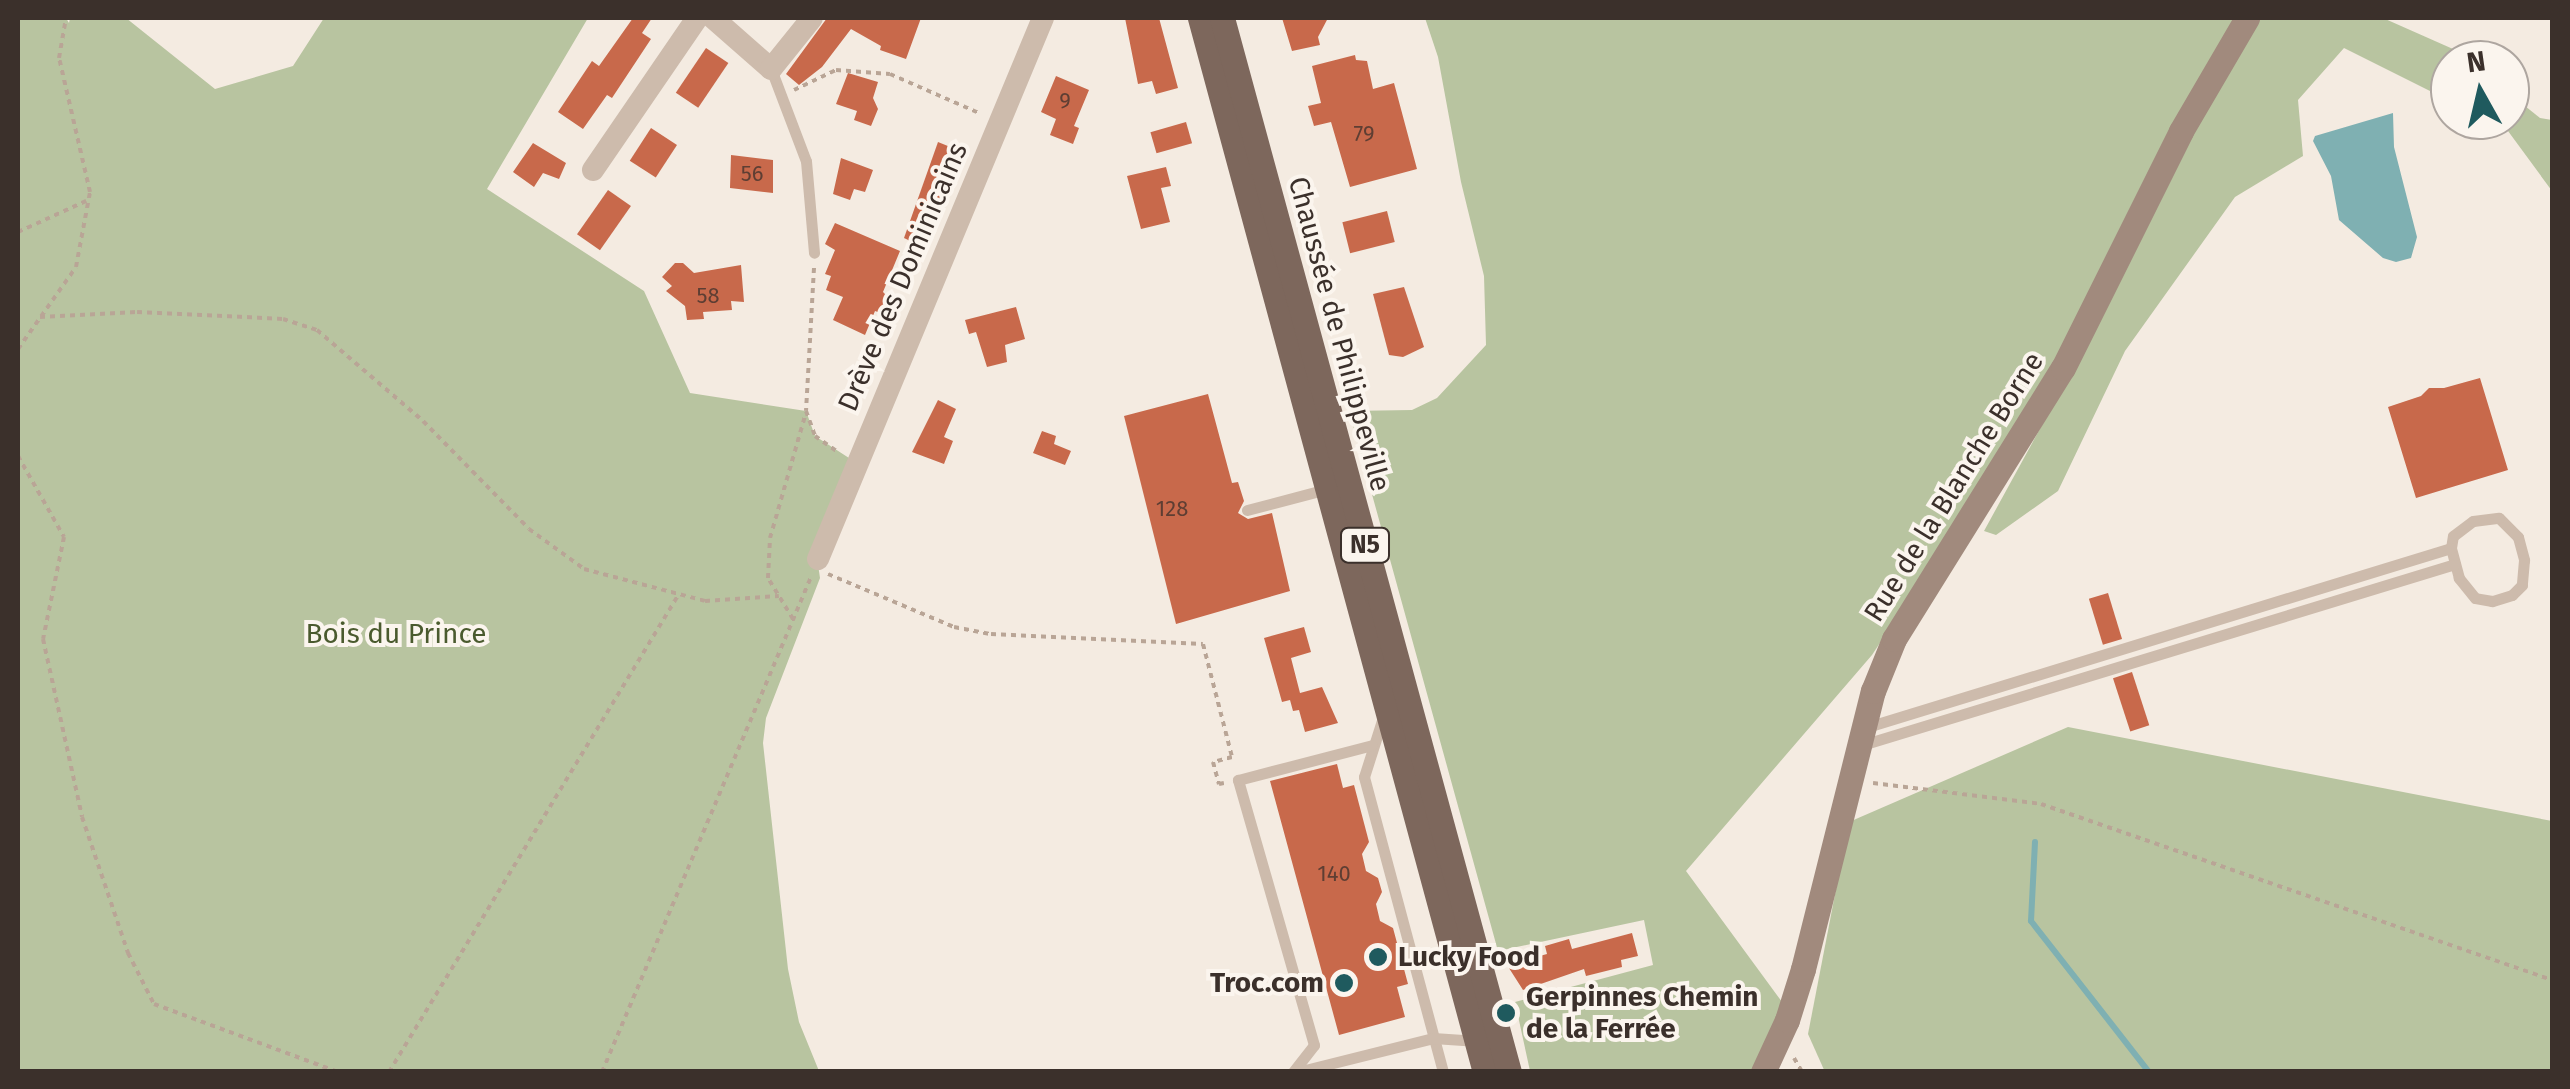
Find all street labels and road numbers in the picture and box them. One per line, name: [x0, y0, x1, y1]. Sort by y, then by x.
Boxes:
street label: Drève des Dominicains: [831, 138, 975, 416]
street label: Chaussée de Philippeville: [1281, 173, 1397, 495]
street label: Rue de la Blanche Borne: [1857, 346, 2051, 628]
road number: N5: [1340, 525, 1390, 565]

